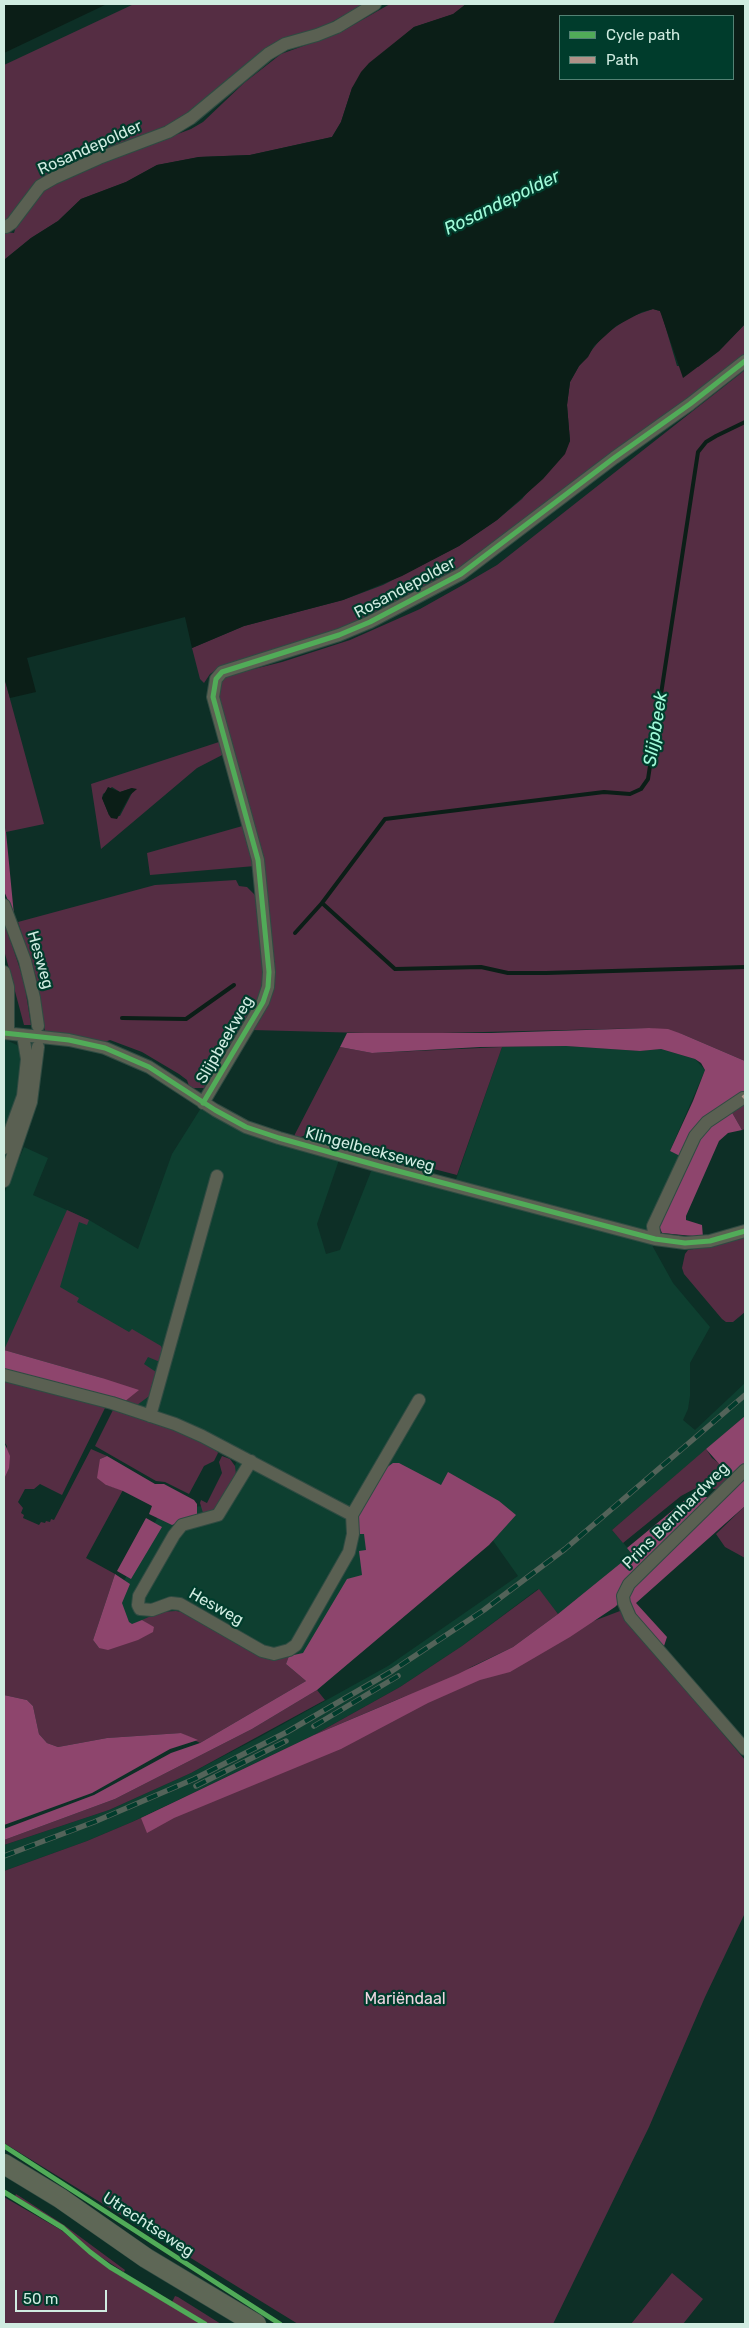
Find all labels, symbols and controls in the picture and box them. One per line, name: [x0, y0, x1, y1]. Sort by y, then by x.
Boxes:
legend: [559, 15, 734, 80]
text: Cycle path: [606, 26, 680, 44]
text: Path: [606, 51, 639, 69]
street label: Rosandepolder: [35, 116, 145, 180]
water label: Rosandepolder: [440, 166, 564, 240]
street label: Rosandepolder: [351, 553, 459, 623]
water label: Slijpbeek: [639, 690, 673, 768]
street label: Hesweg: [23, 929, 57, 991]
street label: Slijpbeekweg: [192, 993, 258, 1087]
street label: Klingelbeekseweg: [303, 1124, 437, 1176]
street label: Prins Bernhardweg: [619, 1459, 733, 1573]
street label: Hesweg: [185, 1584, 247, 1630]
park label: Mariëndaal: [364, 1989, 446, 2009]
street label: Utrechtseweg: [99, 2188, 197, 2262]
scale bar: [18, 2280, 110, 2312]
text: 50 m: [23, 2290, 58, 2308]

